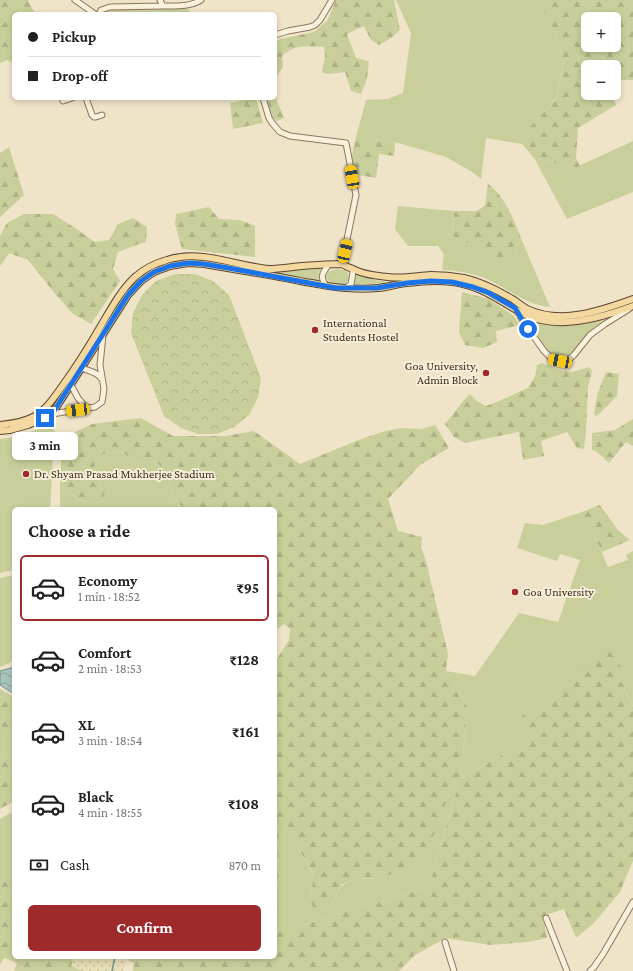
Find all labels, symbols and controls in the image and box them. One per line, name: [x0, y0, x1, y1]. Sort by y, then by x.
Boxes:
map controls: [581, 12, 621, 100]
button: +: [581, 12, 621, 52]
text: Pickup: [52, 29, 96, 45]
button: −: [581, 60, 621, 100]
text: Drop-off: [52, 68, 108, 84]
car: [344, 164, 360, 190]
car: [336, 238, 354, 264]
place label: International Students Hostel: [323, 316, 399, 344]
route start: [519, 320, 537, 338]
marker: International Students Hostel: [310, 325, 320, 335]
car: [547, 353, 573, 369]
place label: Goa University, Admin Block: [405, 359, 478, 387]
marker: Goa University, Admin Block: [481, 368, 491, 378]
car: [65, 403, 91, 417]
route end: [36, 409, 54, 427]
callout: 3 min: [12, 432, 78, 460]
text: 3 min: [29, 438, 61, 453]
place label: Dr. Shyam Prasad Mukherjee Stadium: [34, 467, 215, 481]
marker: Dr. Shyam Prasad Mukherjee Stadium: [21, 469, 31, 479]
text: Choose a ride: [28, 521, 130, 541]
icon: car: [30, 570, 66, 606]
text: Economy: [78, 573, 137, 589]
text: ₹95: [236, 580, 259, 596]
place label: Goa University: [523, 585, 594, 599]
marker: Goa University: [510, 587, 520, 597]
text: 1 min · 18:52: [78, 589, 140, 604]
icon: car: [30, 642, 66, 678]
text: Comfort: [78, 645, 132, 661]
text: ₹128: [229, 652, 259, 668]
text: 2 min · 18:53: [78, 661, 142, 676]
icon: car: [30, 714, 66, 750]
text: XL: [78, 717, 95, 733]
text: ₹161: [232, 724, 259, 740]
text: 3 min · 18:54: [78, 733, 143, 748]
icon: car: [30, 786, 66, 822]
text: Black: [78, 789, 113, 805]
text: ₹108: [228, 796, 259, 812]
text: 4 min · 18:55: [78, 805, 142, 820]
icon: cash: [28, 854, 50, 876]
text: Cash: [60, 857, 90, 873]
text: 870 m: [229, 858, 261, 873]
button: Confirm: [28, 905, 261, 951]

